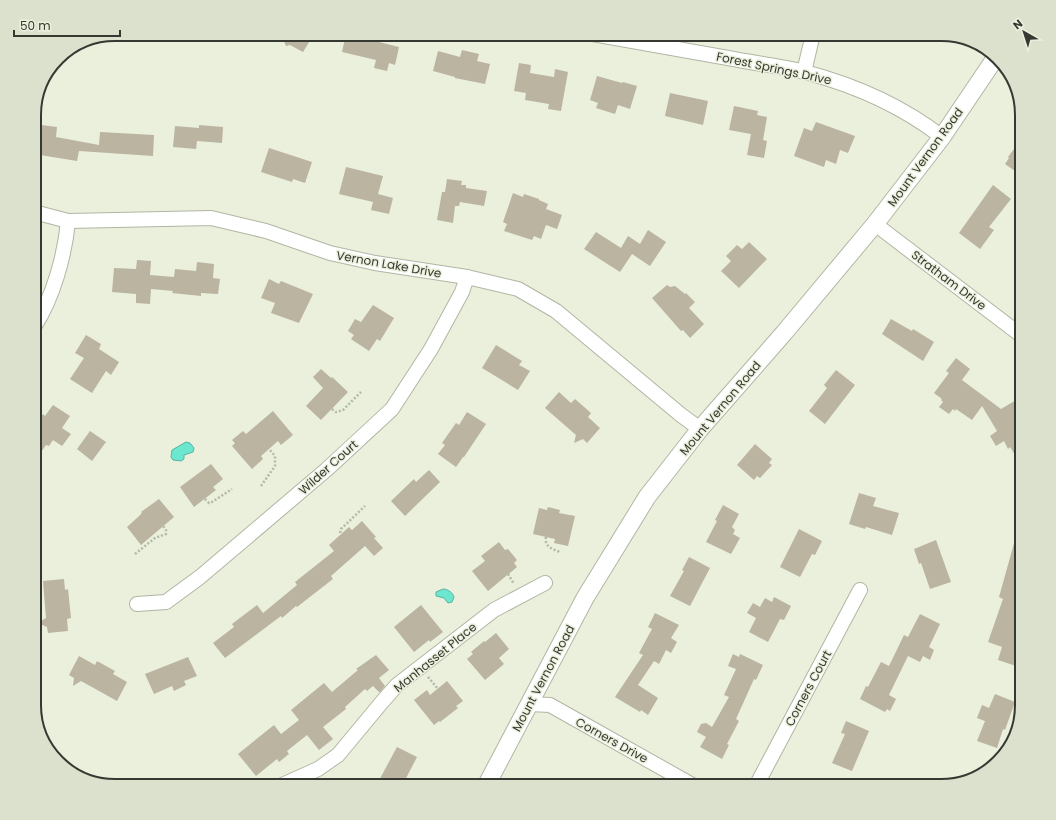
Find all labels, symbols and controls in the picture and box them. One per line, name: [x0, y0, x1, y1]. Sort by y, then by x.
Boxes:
scale bar: [14, 12, 120, 38]
north arrow: [1004, 12, 1044, 52]
text: N: [1009, 15, 1026, 33]
text: 50 m: [20, 17, 51, 34]
street label: Forest Springs Drive: [715, 47, 833, 89]
street label: Mount Vernon Road: [883, 104, 967, 210]
street label: Vernon Lake Drive: [335, 246, 443, 282]
street label: Stratham Drive: [908, 246, 990, 314]
street label: Mount Vernon Road: [675, 357, 765, 459]
street label: Wilder Court: [295, 436, 361, 498]
street label: Manhasset Place: [390, 618, 480, 696]
street label: Mount Vernon Road: [508, 622, 578, 734]
street label: Corners Court: [781, 647, 835, 729]
street label: Corners Drive: [573, 713, 651, 767]

